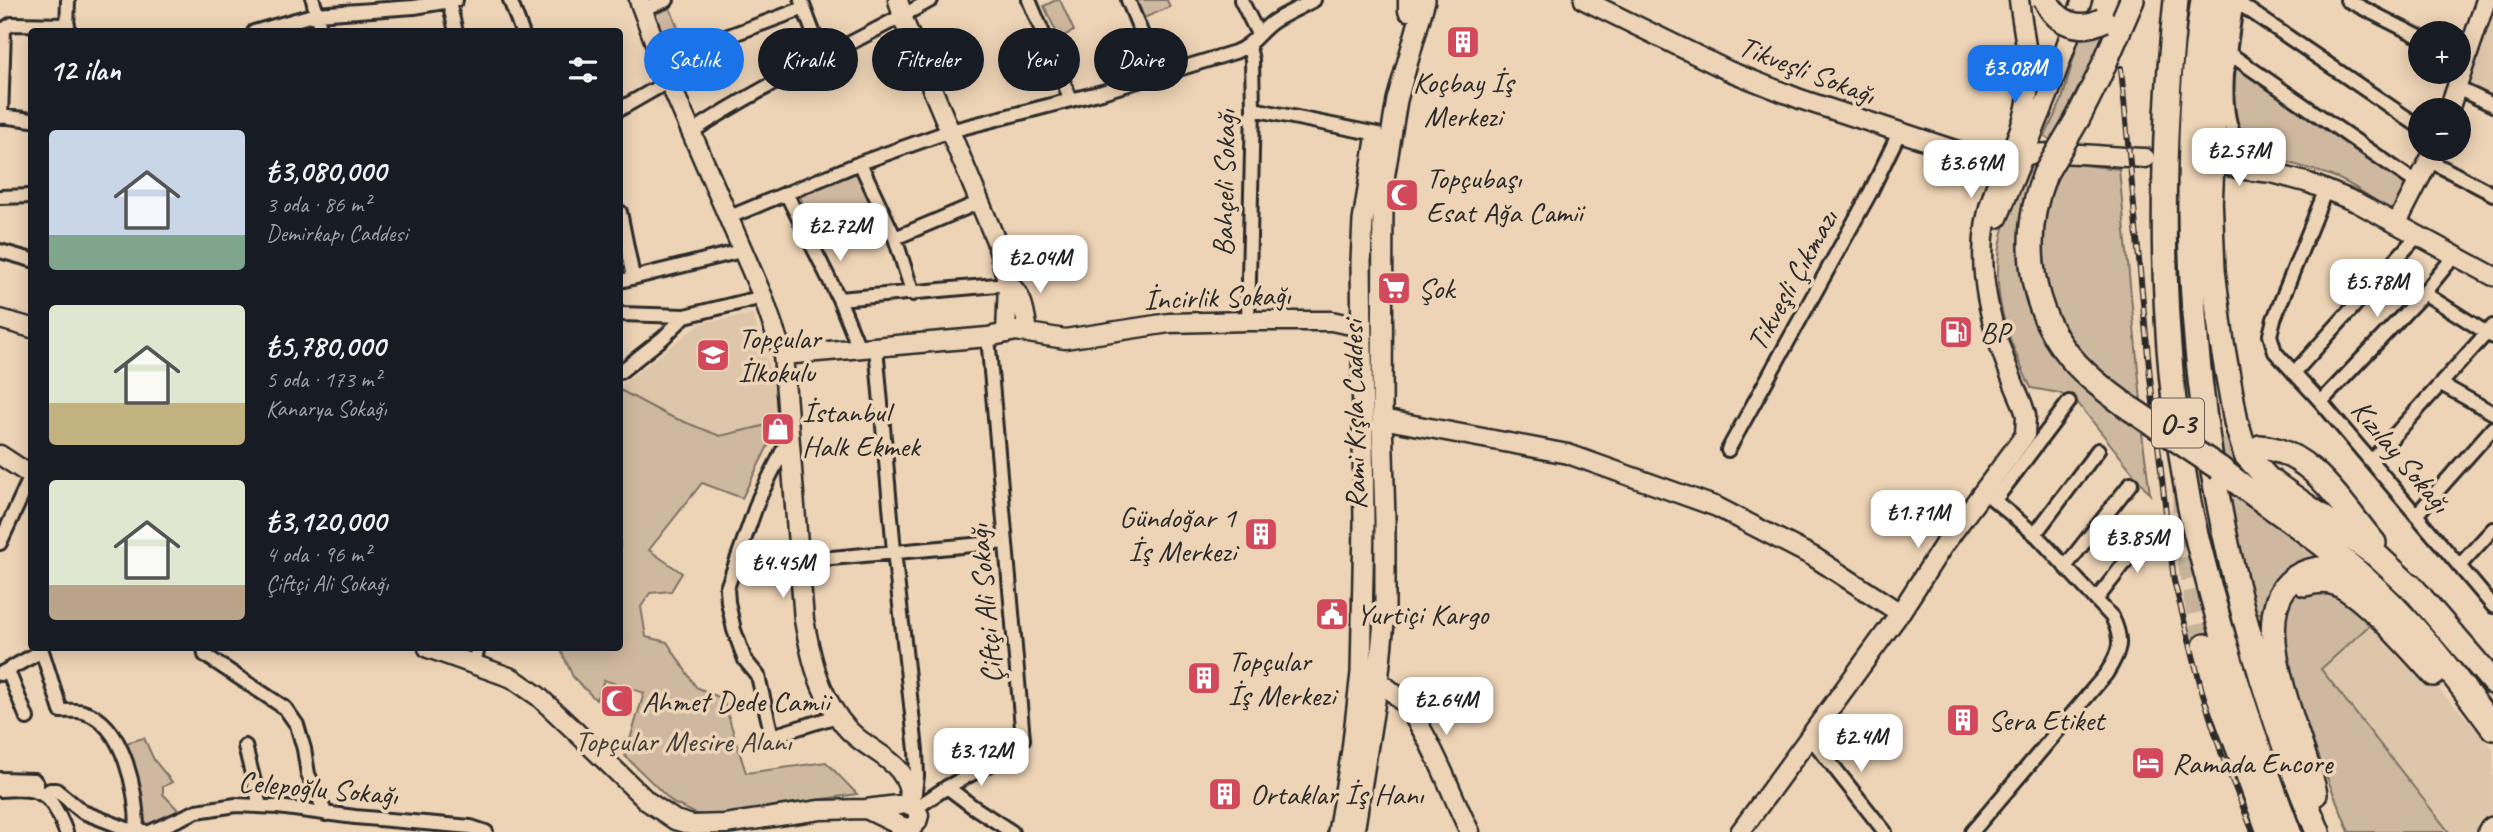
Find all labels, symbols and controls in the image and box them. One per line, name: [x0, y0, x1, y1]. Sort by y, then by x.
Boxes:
map controls: [2408, 21, 2471, 161]
button: +: [2408, 21, 2471, 84]
building icon: Koçbay İş Merkezi: [1444, 23, 1482, 61]
street label: Tikveşli Sokağı: [1734, 27, 1882, 114]
chip: Satılık: [644, 28, 744, 91]
chip: Kiralık: [758, 28, 858, 91]
chip: Filtreler: [872, 28, 984, 91]
chip: Yeni: [998, 28, 1080, 91]
chip: Daire: [1094, 28, 1188, 91]
pin: ₺3.08M: [1958, 46, 2072, 105]
text: 12 ilan: [49, 51, 121, 89]
icon: filters: [564, 51, 602, 89]
text: ₺3.08M: [1984, 53, 2046, 82]
place label: Koçbay İş Merkezi: [1413, 63, 1516, 135]
button: −: [2408, 98, 2471, 161]
street label: Bahçeli Sokağı: [1204, 108, 1244, 257]
pin: ₺2.57M: [2182, 128, 2296, 188]
text: ₺2.57M: [2208, 136, 2270, 165]
pin: ₺3.69M: [1914, 140, 2028, 200]
text: ₺3.69M: [1940, 148, 2002, 177]
text: ₺3,080,000: [266, 152, 386, 190]
icon: home: [105, 158, 189, 242]
place label: Topçubaşı Esat Ağa Camii: [1426, 159, 1586, 231]
mosque icon: Topçubaşı Esat Ağa Camii: [1383, 176, 1421, 214]
text: 3 oda · 86 m²: [266, 190, 370, 219]
street label: Tikveşli Çıkmazı: [1738, 201, 1847, 357]
pin: ₺2.72M: [783, 204, 897, 263]
text: ₺2.72M: [809, 211, 871, 240]
text: Demirkapı Caddesi: [266, 219, 407, 248]
pin: ₺2.04M: [983, 236, 1097, 295]
text: ₺2.04M: [1009, 243, 1071, 272]
pin: ₺5.78M: [2320, 260, 2434, 319]
text: ₺5.78M: [2346, 267, 2408, 296]
supermarket icon: Şok: [1375, 269, 1413, 307]
place label: Şok: [1418, 269, 1456, 307]
street label: İncirlik Sokağı: [1143, 275, 1292, 319]
fuel station icon: BP: [1937, 313, 1975, 351]
place label: BP: [1980, 313, 2013, 351]
street label: Rami Kışla Caddesi: [1333, 316, 1375, 510]
place label: Topçular İlkokulu: [738, 319, 823, 391]
text: ₺5,780,000: [266, 327, 385, 365]
icon: home: [105, 333, 189, 417]
school or university icon: Topçular İlkokulu: [694, 336, 732, 374]
text: 5 oda · 173 m²: [266, 365, 381, 394]
street label: Kızılay Sokağı: [2343, 392, 2460, 521]
place label: İstanbul Halk Ekmek: [802, 393, 922, 465]
text: Kanarya Sokağı: [266, 394, 386, 423]
road number: O-3: [2152, 398, 2204, 448]
shop icon: İstanbul Halk Ekmek: [759, 410, 797, 448]
pin: ₺1.71M: [1861, 490, 1975, 550]
place label: Gündoğar 1 İş Merkezi: [1119, 498, 1239, 570]
text: ₺1.71M: [1887, 498, 1949, 527]
text: ₺3,120,000: [266, 502, 386, 540]
icon: home: [105, 508, 189, 592]
building icon: Gündoğar 1 İş Merkezi: [1242, 515, 1280, 553]
pin: ₺3.85M: [2080, 516, 2194, 575]
street label: Çiftçi Ali Sokağı: [959, 521, 1011, 685]
text: ₺3.85M: [2106, 523, 2168, 552]
text: 4 oda · 96 m²: [266, 540, 370, 569]
pin: ₺4.45M: [726, 540, 840, 600]
text: ₺4.45M: [752, 548, 814, 577]
text: Çiftçi Ali Sokağı: [266, 569, 388, 598]
public building icon: Yurtiçi Kargo: [1313, 595, 1351, 633]
place label: Yurtiçi Kargo: [1356, 595, 1490, 633]
place label: Topçular İş Merkezi: [1228, 642, 1339, 714]
building icon: Topçular İş Merkezi: [1185, 659, 1223, 697]
pin: ₺2.64M: [1389, 678, 1503, 737]
mosque icon: Ahmet Dede Camii: [598, 682, 636, 720]
place label: Ahmet Dede Camii: [642, 682, 833, 720]
text: ₺2.64M: [1414, 685, 1478, 714]
building icon: Sera Etiket: [1944, 701, 1982, 739]
place label: Sera Etiket: [1988, 701, 2107, 739]
pin: ₺2.4M: [1812, 714, 1910, 774]
park label: Topçular Mesire Alanı: [575, 722, 793, 760]
text: ₺2.4M: [1835, 722, 1887, 751]
pin: ₺3.12M: [924, 728, 1038, 788]
text: ₺3.12M: [950, 736, 1012, 765]
hotel icon: Ramada Encore: [2129, 744, 2167, 782]
place label: Ramada Encore: [2172, 744, 2335, 782]
street label: Celepoğlu Sokağı: [237, 762, 401, 814]
building icon: Ortaklar İş Hanı: [1206, 775, 1244, 813]
place label: Ortaklar İş Hanı: [1250, 775, 1425, 813]

